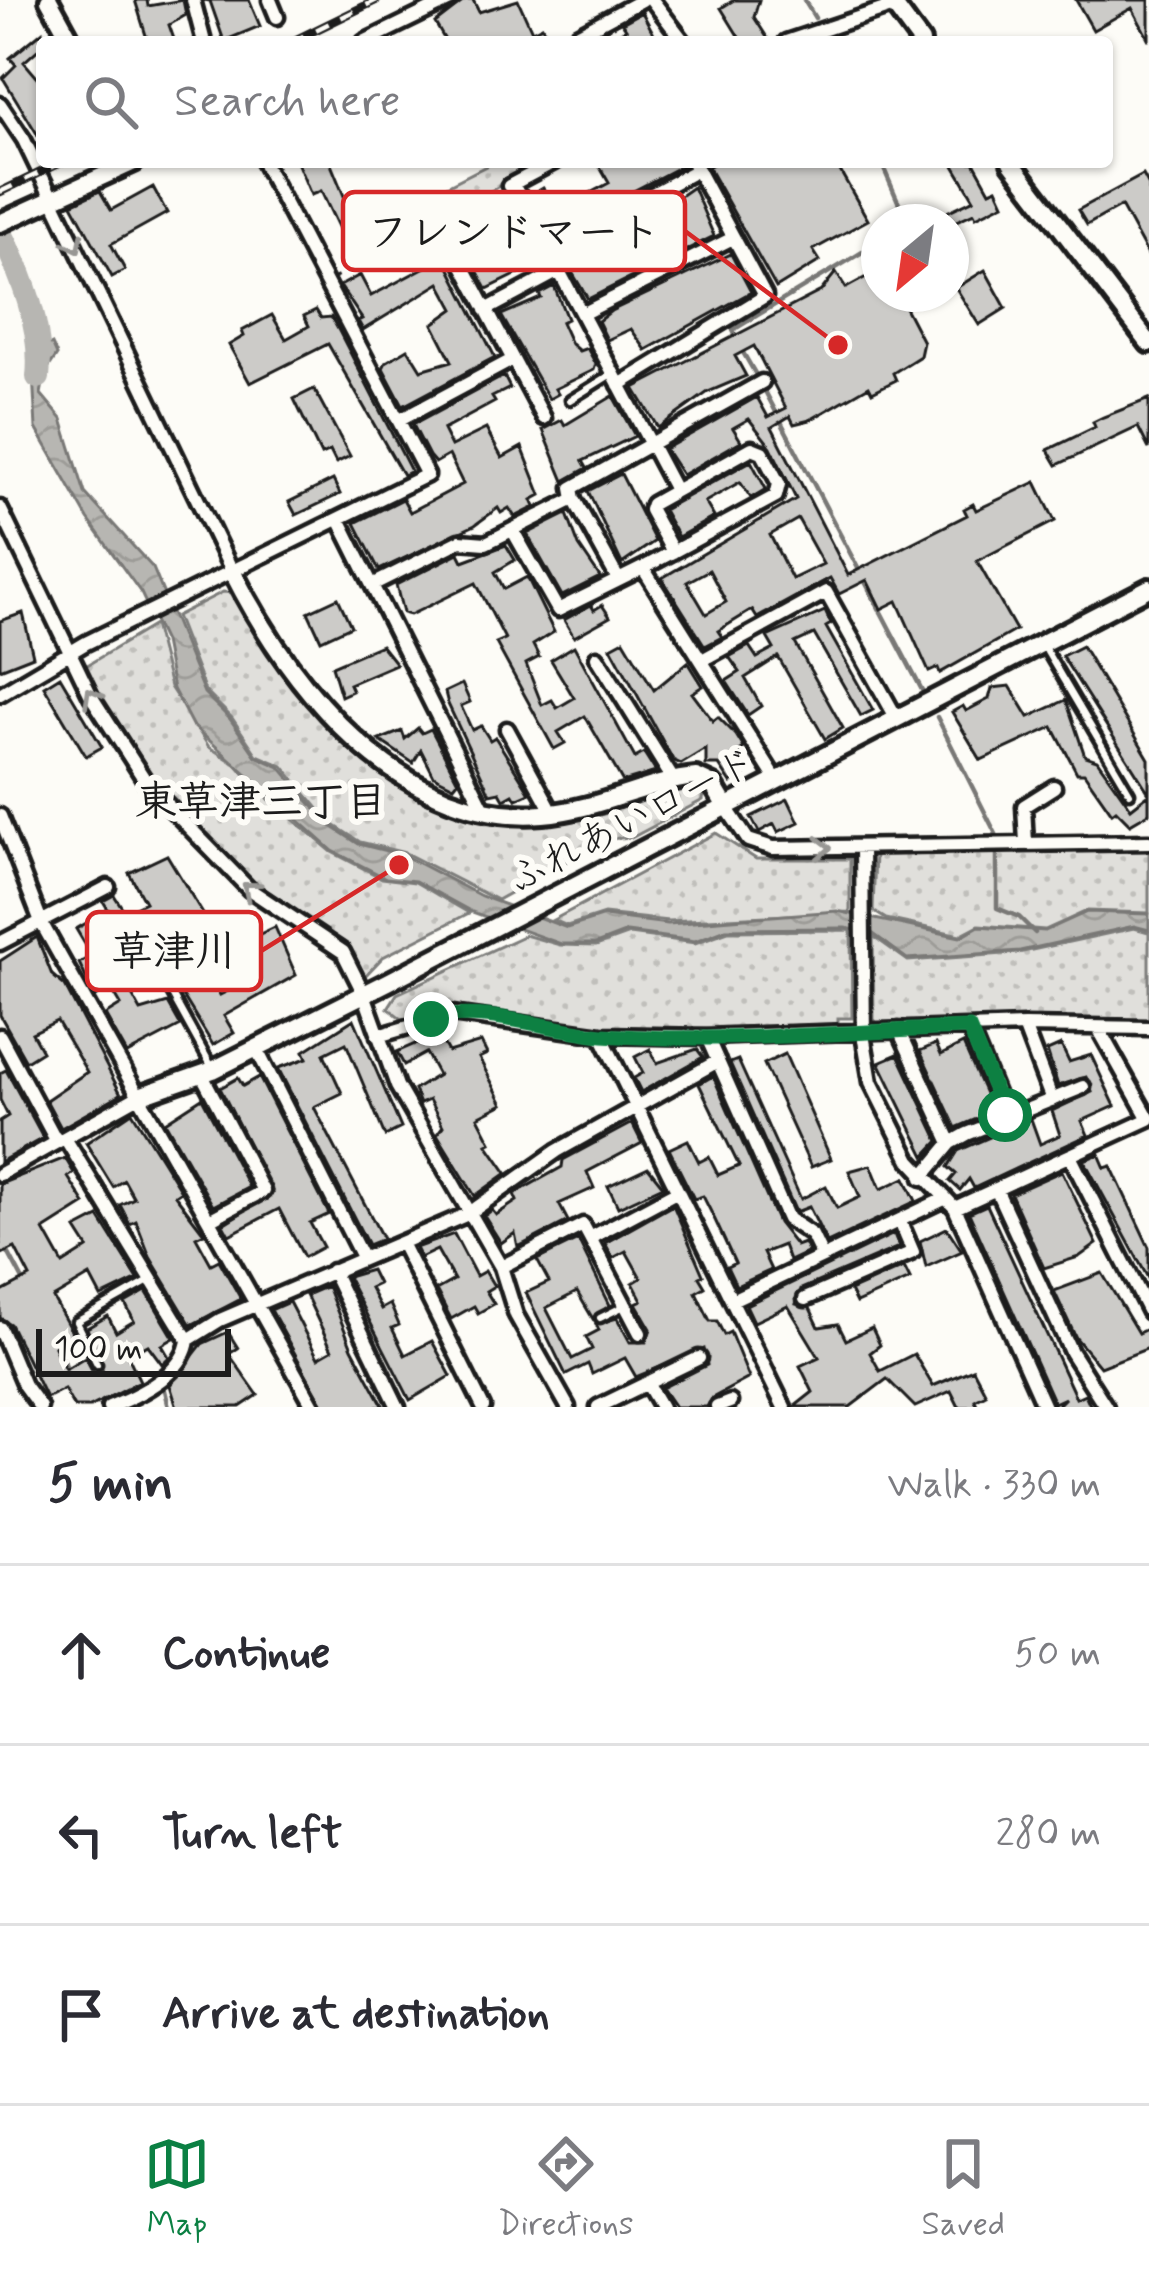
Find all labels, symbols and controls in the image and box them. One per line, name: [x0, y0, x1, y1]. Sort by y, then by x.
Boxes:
search box: [36, 36, 1113, 168]
icon: search: [78, 69, 144, 135]
text: Search here: [174, 73, 401, 132]
callout: フレンドマート: [343, 192, 685, 270]
north arrow: [861, 204, 969, 312]
text: フレンドマート: [367, 207, 661, 262]
one-way arrow: [60, 232, 84, 253]
one-way arrow: [83, 688, 106, 709]
street label: ふれあいロード: [499, 737, 766, 907]
district label: 東草津三丁目: [135, 776, 387, 831]
one-way arrow: [814, 835, 833, 861]
one-way arrow: [242, 882, 264, 903]
callout: 草津川: [87, 912, 261, 990]
text: 草津川: [111, 926, 237, 981]
route end: [404, 992, 458, 1046]
route start: [978, 1088, 1032, 1142]
scale bar: [36, 1323, 231, 1376]
text: 100 m: [54, 1328, 143, 1372]
text: 5 min: [48, 1452, 173, 1518]
text: Walk · 330 m: [888, 1460, 1101, 1511]
icon: ahead: [48, 1622, 114, 1688]
text: Continue: [162, 1625, 330, 1684]
text: 50 m: [1014, 1629, 1101, 1680]
icon: left: [48, 1802, 114, 1868]
text: Turn left: [162, 1805, 342, 1864]
text: 280 m: [996, 1809, 1101, 1860]
icon: arrive: [48, 1982, 114, 2048]
text: Arrive at destination: [162, 1985, 550, 2044]
tab: Map: [144, 2131, 210, 2247]
tab: Directions: [498, 2131, 634, 2247]
tab: Saved: [922, 2131, 1005, 2247]

